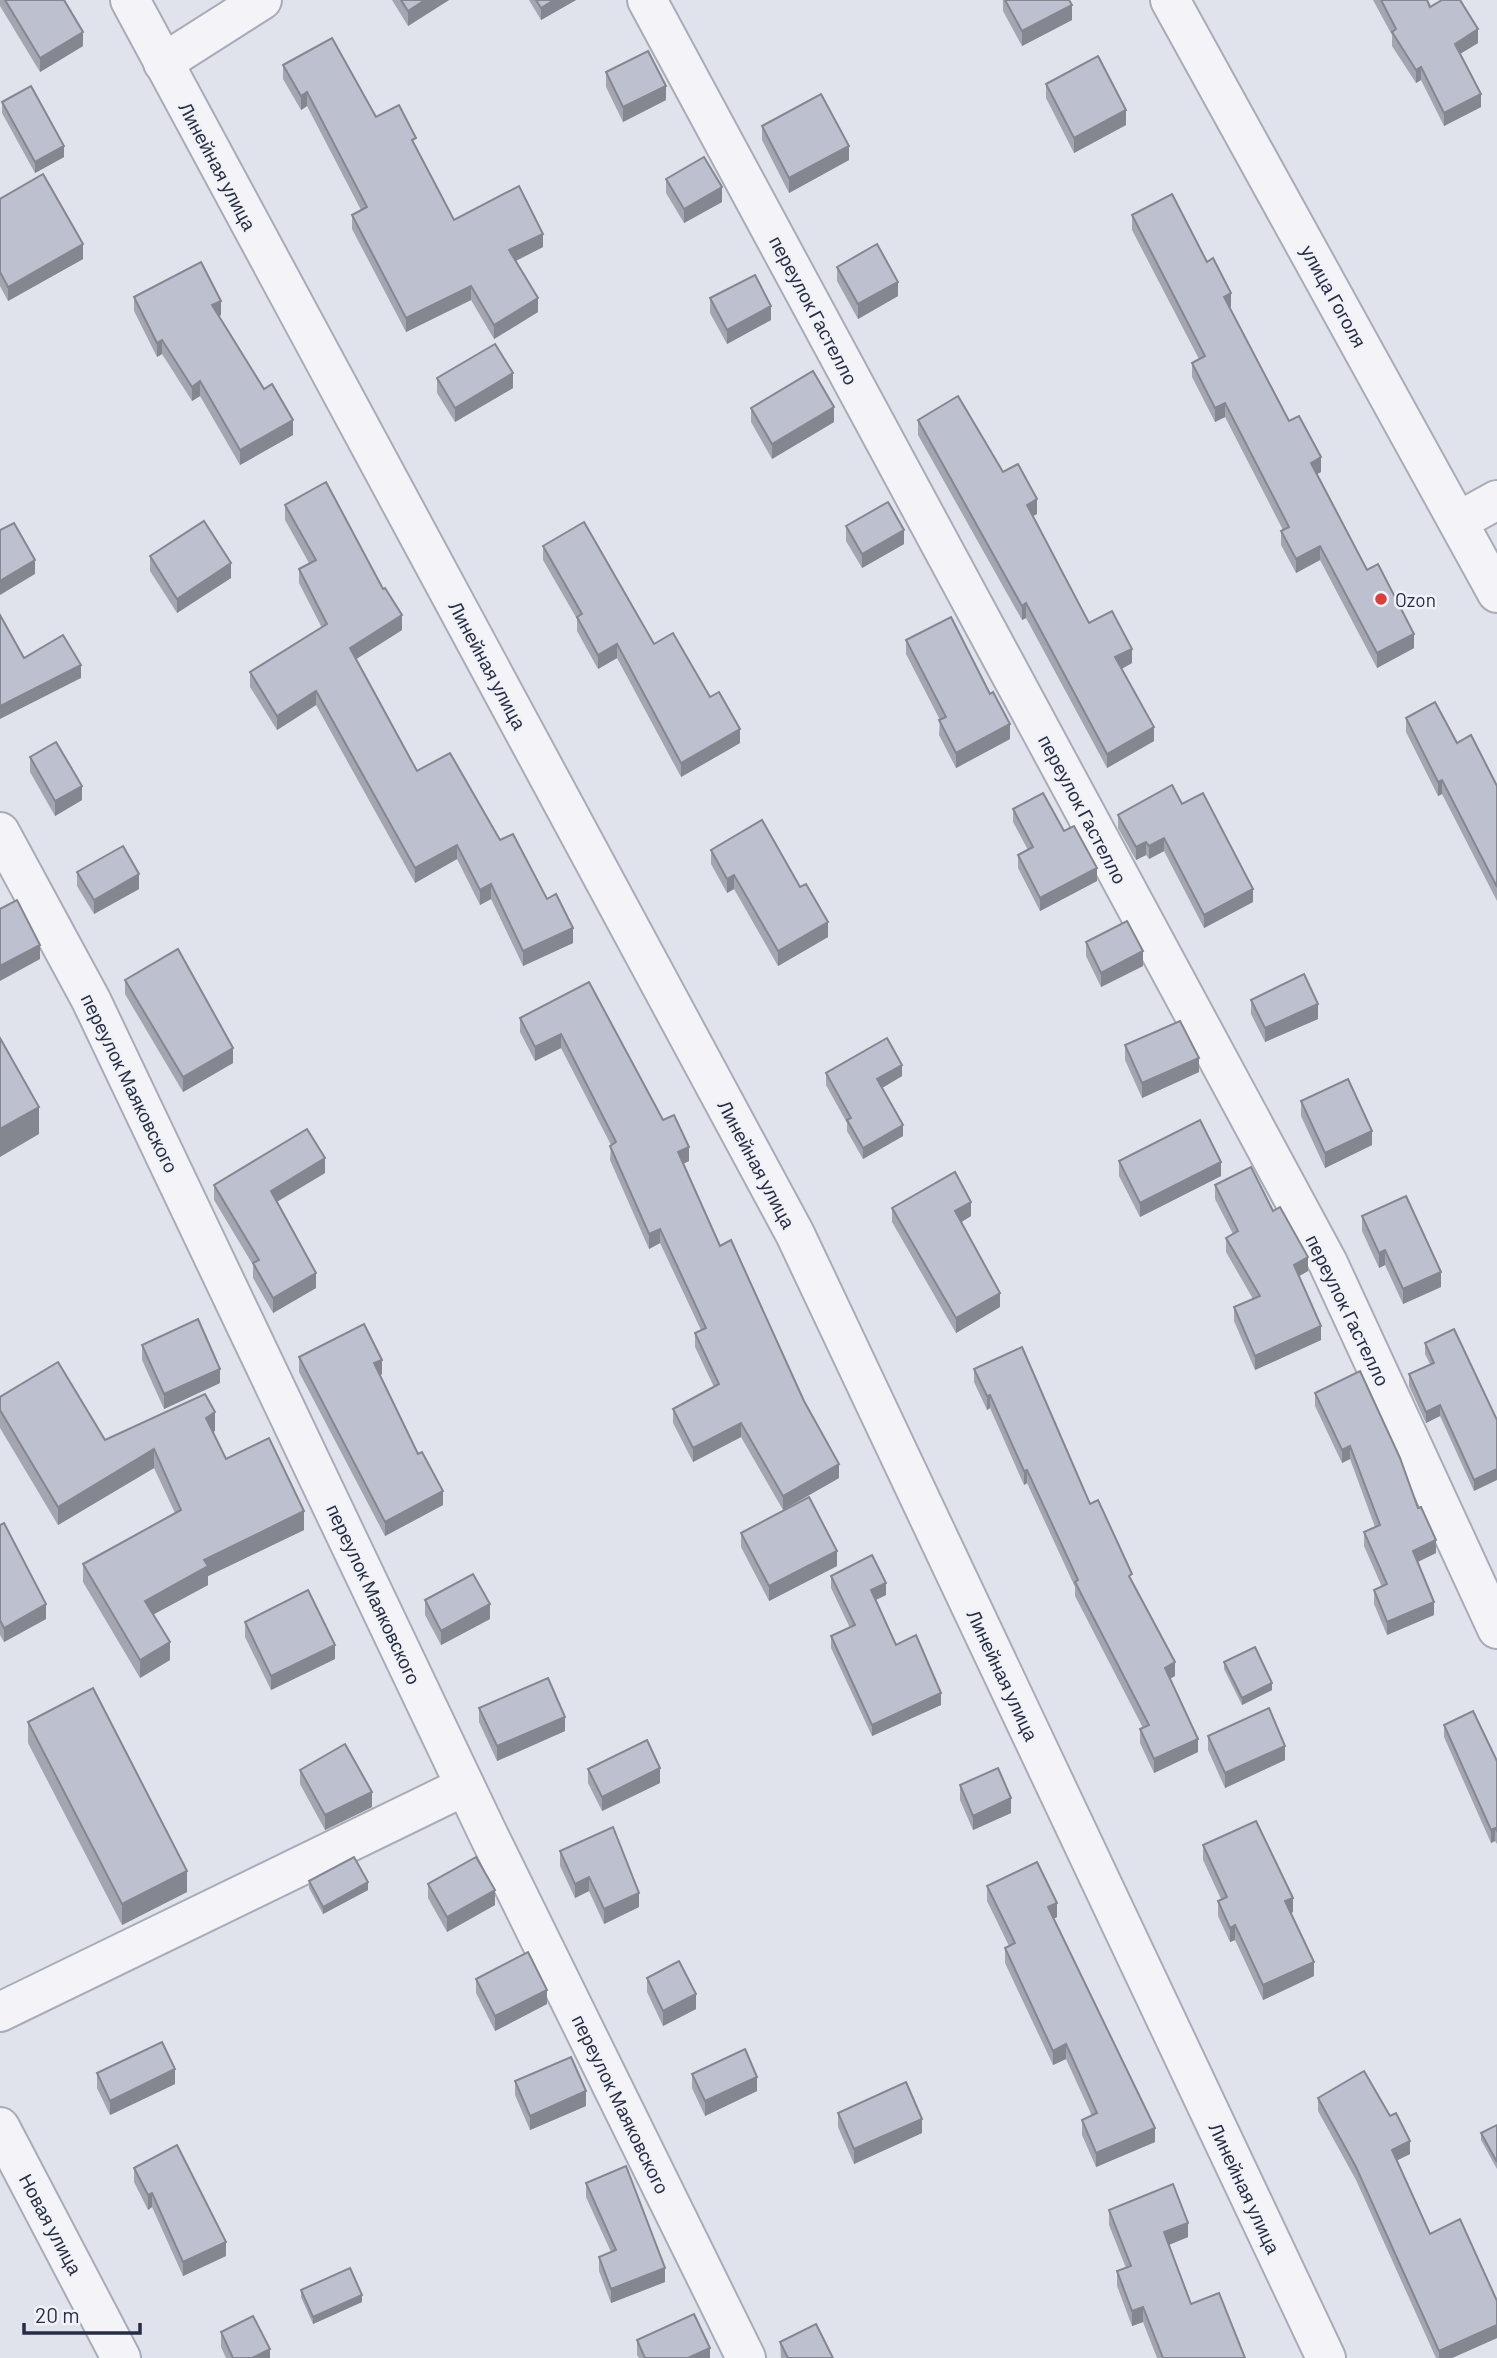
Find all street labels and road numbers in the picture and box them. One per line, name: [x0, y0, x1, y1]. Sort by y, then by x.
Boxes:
street label: Линейная улица: [174, 98, 262, 235]
street label: переулок Гастелло: [765, 232, 863, 388]
street label: улица Гоголя: [1296, 241, 1372, 351]
street label: Линейная улица: [444, 597, 532, 734]
street label: переулок Гастелло: [1034, 731, 1132, 887]
street label: переулок Маяковского: [77, 990, 183, 1176]
street label: Линейная улица: [713, 1096, 801, 1233]
street label: переулок Гастелло: [1301, 1231, 1395, 1389]
street label: переулок Маяковского: [322, 1500, 426, 1688]
street label: Линейная улица: [963, 1606, 1044, 1745]
street label: переулок Маяковского: [568, 2011, 674, 2197]
street label: Линейная улица: [1205, 2119, 1286, 2258]
street label: Новая улица: [15, 2170, 87, 2279]

